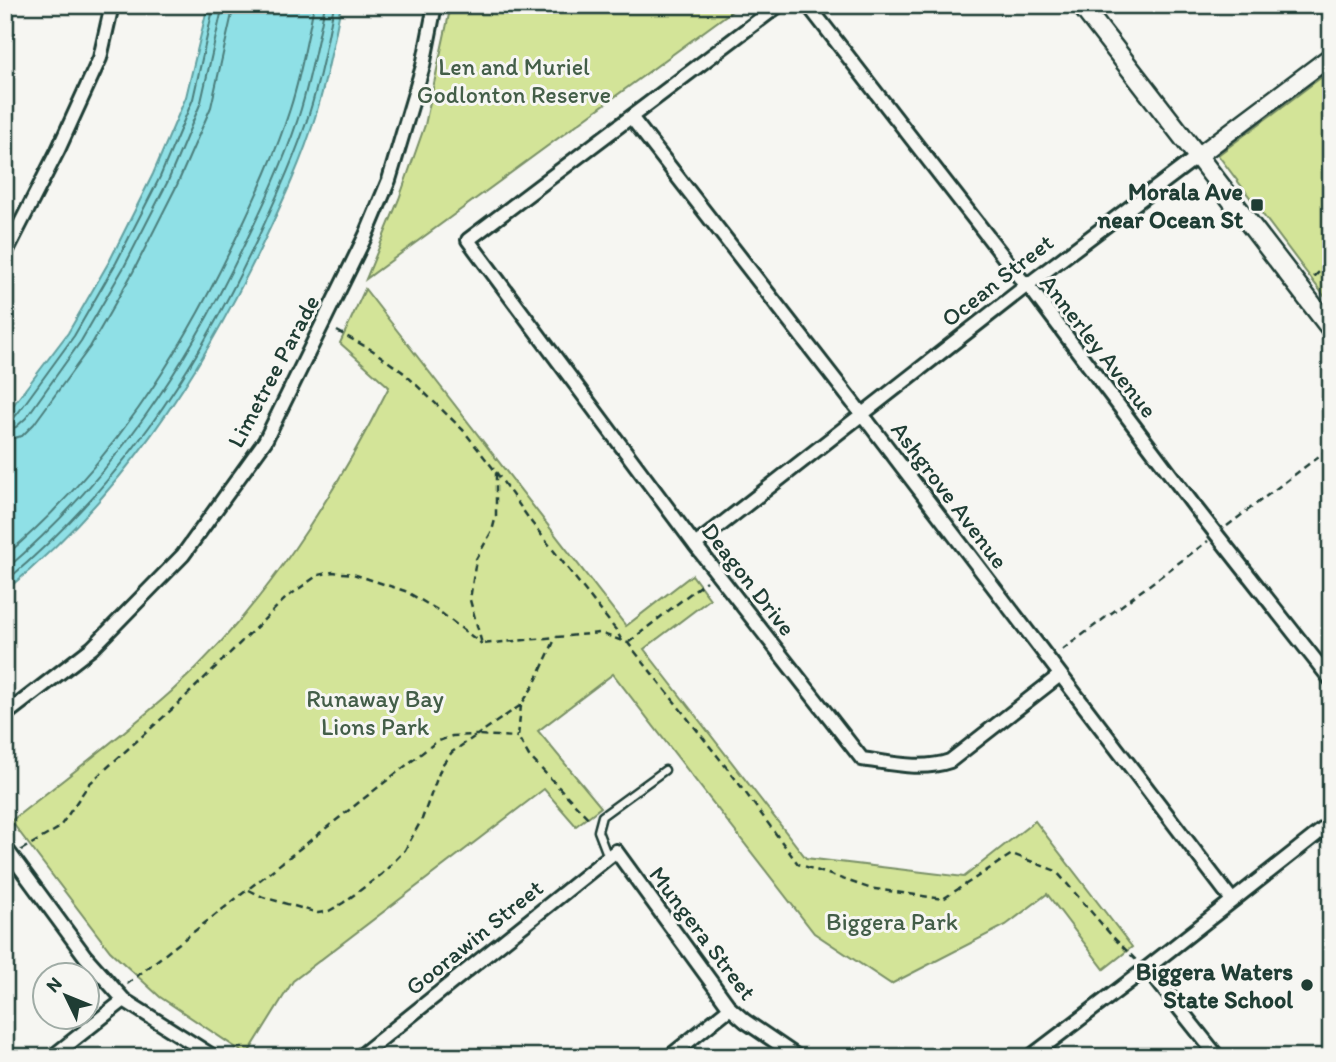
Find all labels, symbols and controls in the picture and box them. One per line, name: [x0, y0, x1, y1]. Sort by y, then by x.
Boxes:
park label: Len and Muriel Godlonton Reserve: [417, 52, 611, 109]
place label: Morala Ave near Ocean St: [1097, 177, 1243, 234]
marker: Morala Ave near Ocean St: [1249, 197, 1265, 213]
street label: Ocean Street: [935, 227, 1059, 333]
street label: Annerley Avenue: [1034, 269, 1164, 423]
street label: Limetree Parade: [221, 290, 325, 452]
street label: Ashgrove Avenue: [885, 416, 1015, 574]
street label: Deagon Drive: [696, 517, 802, 641]
park label: Runaway Bay Lions Park: [306, 684, 444, 741]
street label: Mungera Street: [643, 860, 763, 1006]
street label: Goorawin Street: [400, 873, 548, 1001]
park label: Biggera Park: [826, 907, 958, 936]
place label: Biggera Waters State School: [1136, 957, 1293, 1014]
north arrow: [32, 960, 102, 1030]
text: N: [41, 972, 67, 997]
marker: Biggera Waters State School: [1299, 977, 1315, 993]

